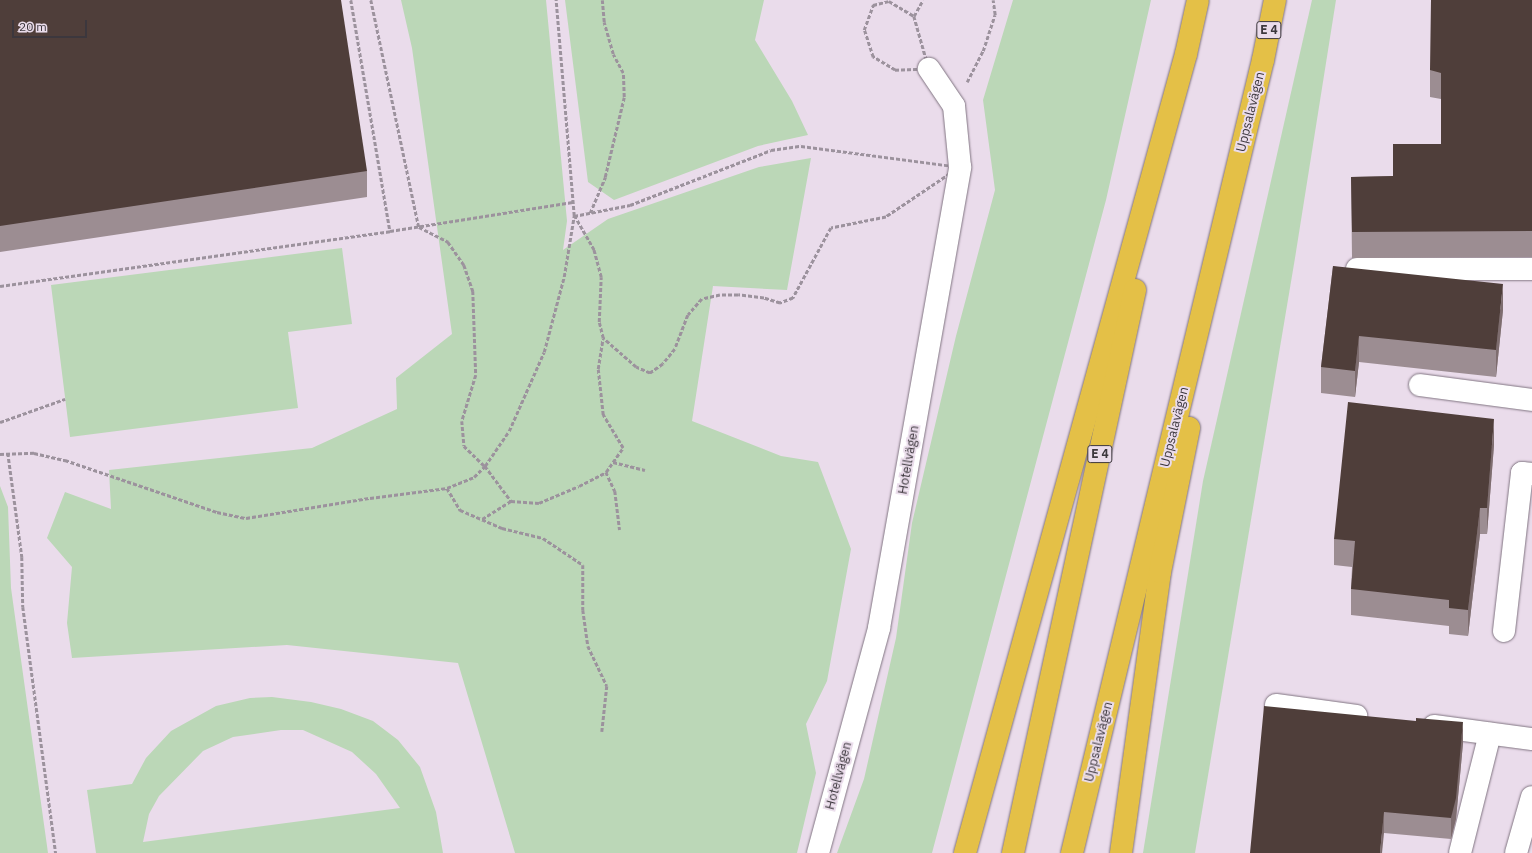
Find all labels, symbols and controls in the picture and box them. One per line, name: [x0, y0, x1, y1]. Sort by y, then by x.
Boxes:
scale bar: [14, 12, 89, 38]
text: 20 m: [19, 19, 47, 34]
road number: E 4: [1256, 20, 1282, 40]
street label: Uppsalavägen: [1234, 70, 1268, 154]
street label: Uppsalavägen: [1158, 385, 1192, 469]
street label: Hotellvägen: [895, 424, 923, 496]
road number: E 4: [1087, 444, 1113, 464]
street label: Uppsalavägen: [1082, 700, 1116, 784]
street label: Hotellvägen: [822, 740, 856, 812]

